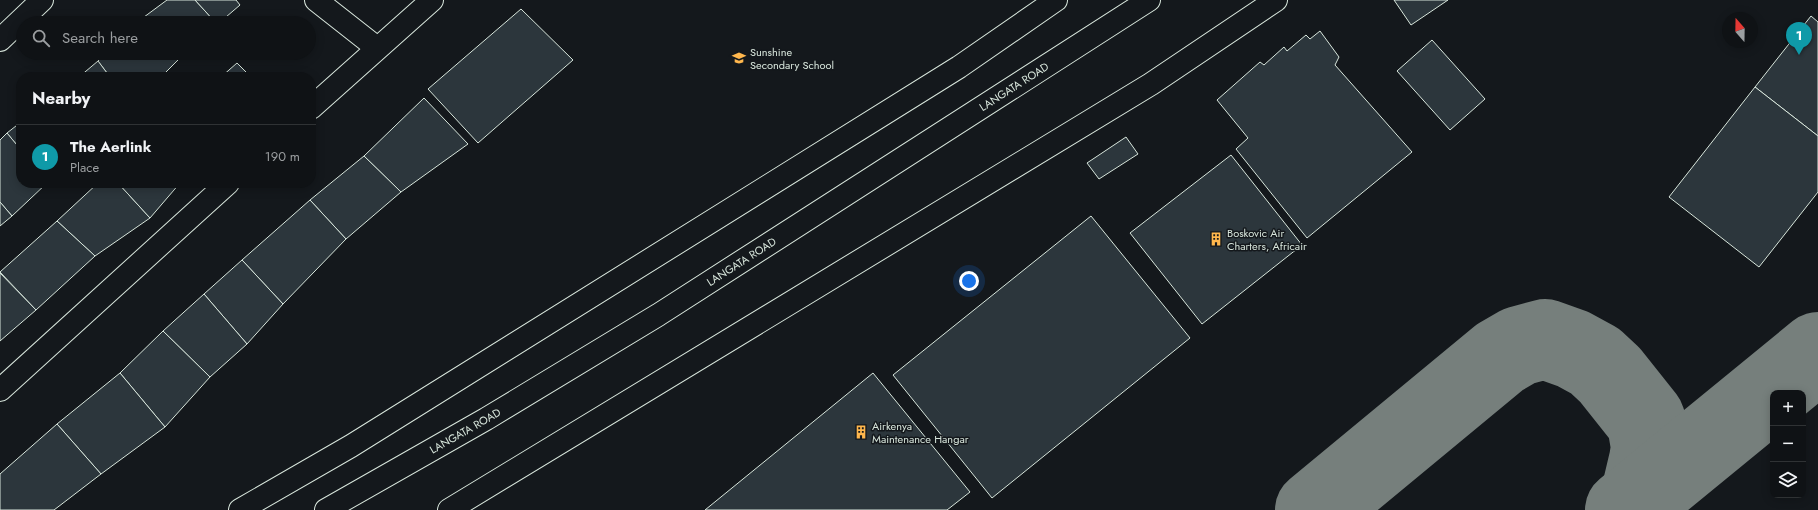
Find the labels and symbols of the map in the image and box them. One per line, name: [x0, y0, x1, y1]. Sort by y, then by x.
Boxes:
north arrow: [1722, 12, 1758, 48]
pin: 1: [1786, 22, 1812, 55]
place label: Sunshine Secondary School: [750, 44, 834, 73]
school or university icon: Sunshine Secondary School: [731, 50, 747, 66]
street label: LANGATA ROAD: [976, 58, 1052, 115]
place label: Boskovic Air Charters, Africair: [1227, 225, 1307, 254]
building icon: Boskovic Air Charters, Africair: [1208, 231, 1224, 247]
street label: LANGATA ROAD: [703, 233, 780, 290]
your location: [959, 271, 979, 291]
street label: LANGATA ROAD: [426, 404, 504, 458]
place label: Airkenya Maintenance Hangar: [872, 418, 969, 447]
building icon: Airkenya Maintenance Hangar: [853, 424, 869, 440]

